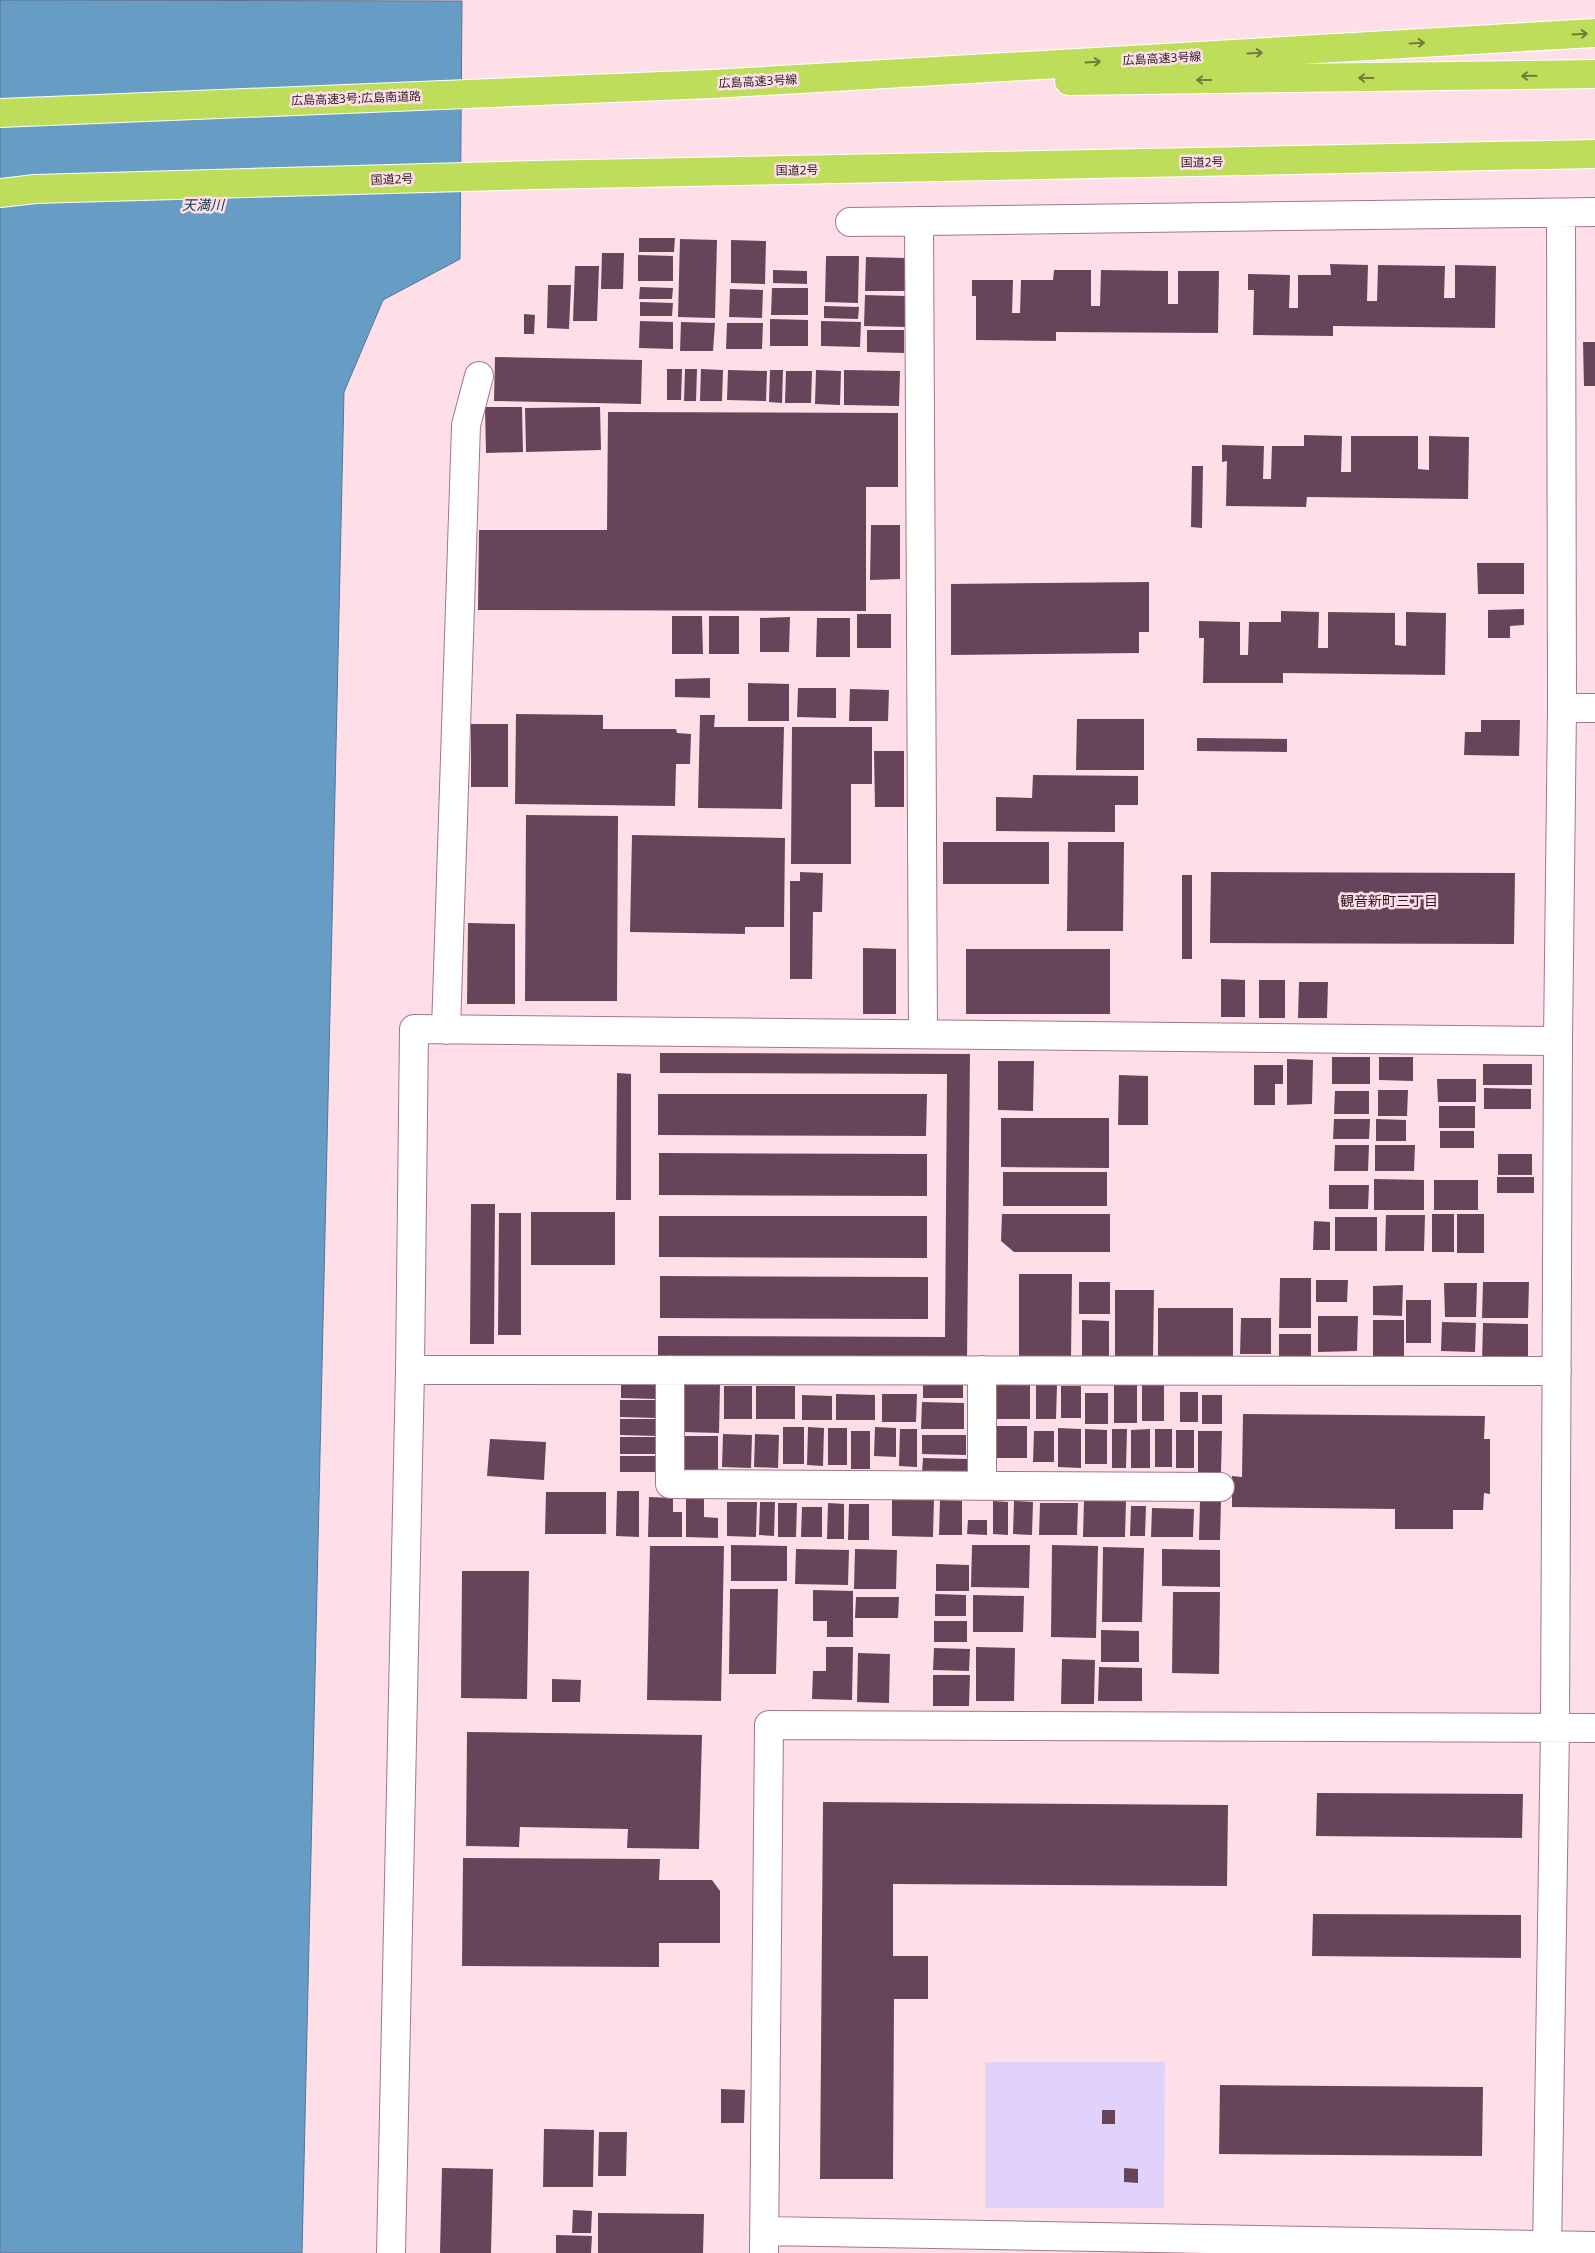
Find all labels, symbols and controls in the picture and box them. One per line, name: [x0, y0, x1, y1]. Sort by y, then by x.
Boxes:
one-way arrow: [1571, 29, 1587, 38]
one-way arrow: [1409, 39, 1425, 48]
street label: 広島高速3号線: [1122, 47, 1202, 69]
one-way arrow: [1247, 48, 1263, 57]
one-way arrow: [1085, 57, 1101, 66]
street label: 広島高速3号線: [718, 70, 798, 92]
one-way arrow: [1521, 71, 1537, 80]
one-way arrow: [1359, 73, 1375, 83]
one-way arrow: [1196, 75, 1212, 85]
street label: 広島高速3号;広島南道路: [291, 87, 421, 109]
street label: 国道2号: [1180, 153, 1224, 171]
street label: 国道2号: [775, 161, 819, 179]
street label: 国道2号: [370, 170, 414, 188]
water label: 天満川: [182, 195, 226, 214]
district label: 観音新町三丁目: [1340, 891, 1438, 910]

